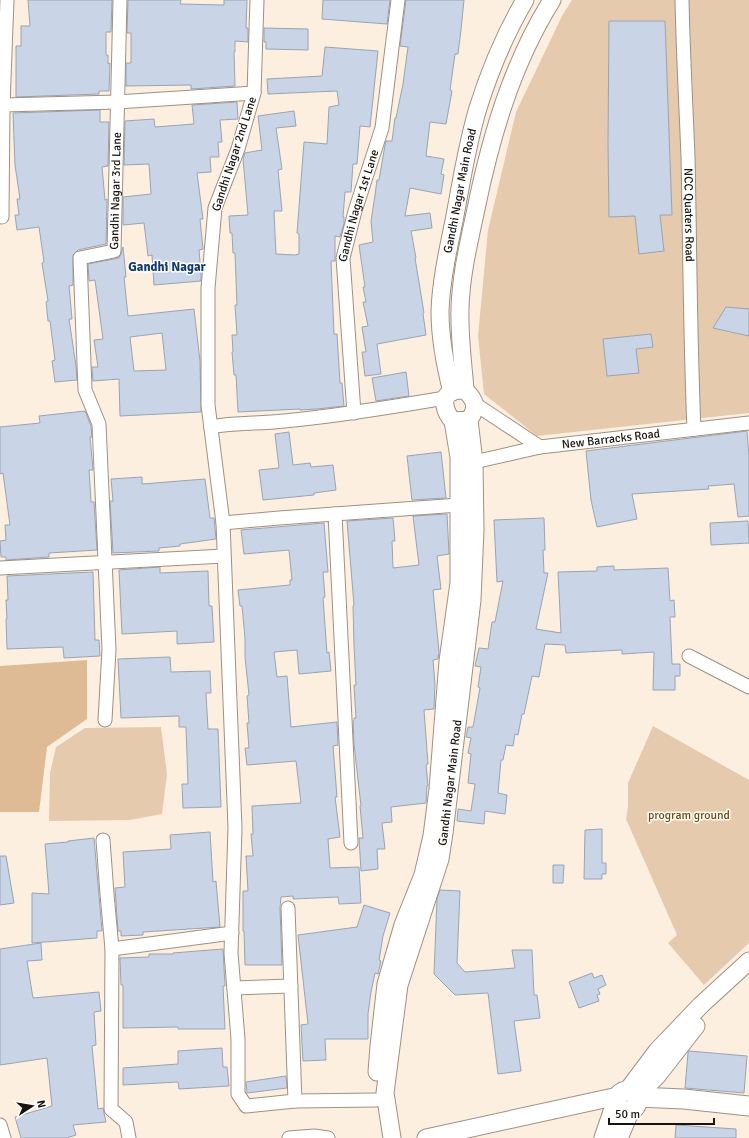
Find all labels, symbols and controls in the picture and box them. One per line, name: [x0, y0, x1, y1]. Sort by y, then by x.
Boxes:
street label: Gandhi Nagar 2nd Lane: [209, 95, 260, 213]
street label: Gandhi Nagar Main Road: [441, 127, 480, 254]
street label: Gandhi Nagar 3rd Lane: [107, 132, 125, 250]
street label: Gandhi Nagar 1st Lane: [335, 148, 382, 263]
street label: NCC Quaters Road: [680, 168, 697, 262]
district label: Gandhi Nagar: [128, 259, 207, 275]
street label: New Barracks Road: [561, 426, 661, 452]
street label: Gandhi Nagar Main Road: [435, 719, 466, 847]
park label: program ground: [648, 808, 730, 823]
north arrow: [12, 1086, 52, 1126]
text: N: [34, 1099, 48, 1109]
scale bar: [609, 1100, 714, 1126]
text: 50 m: [615, 1107, 640, 1122]

